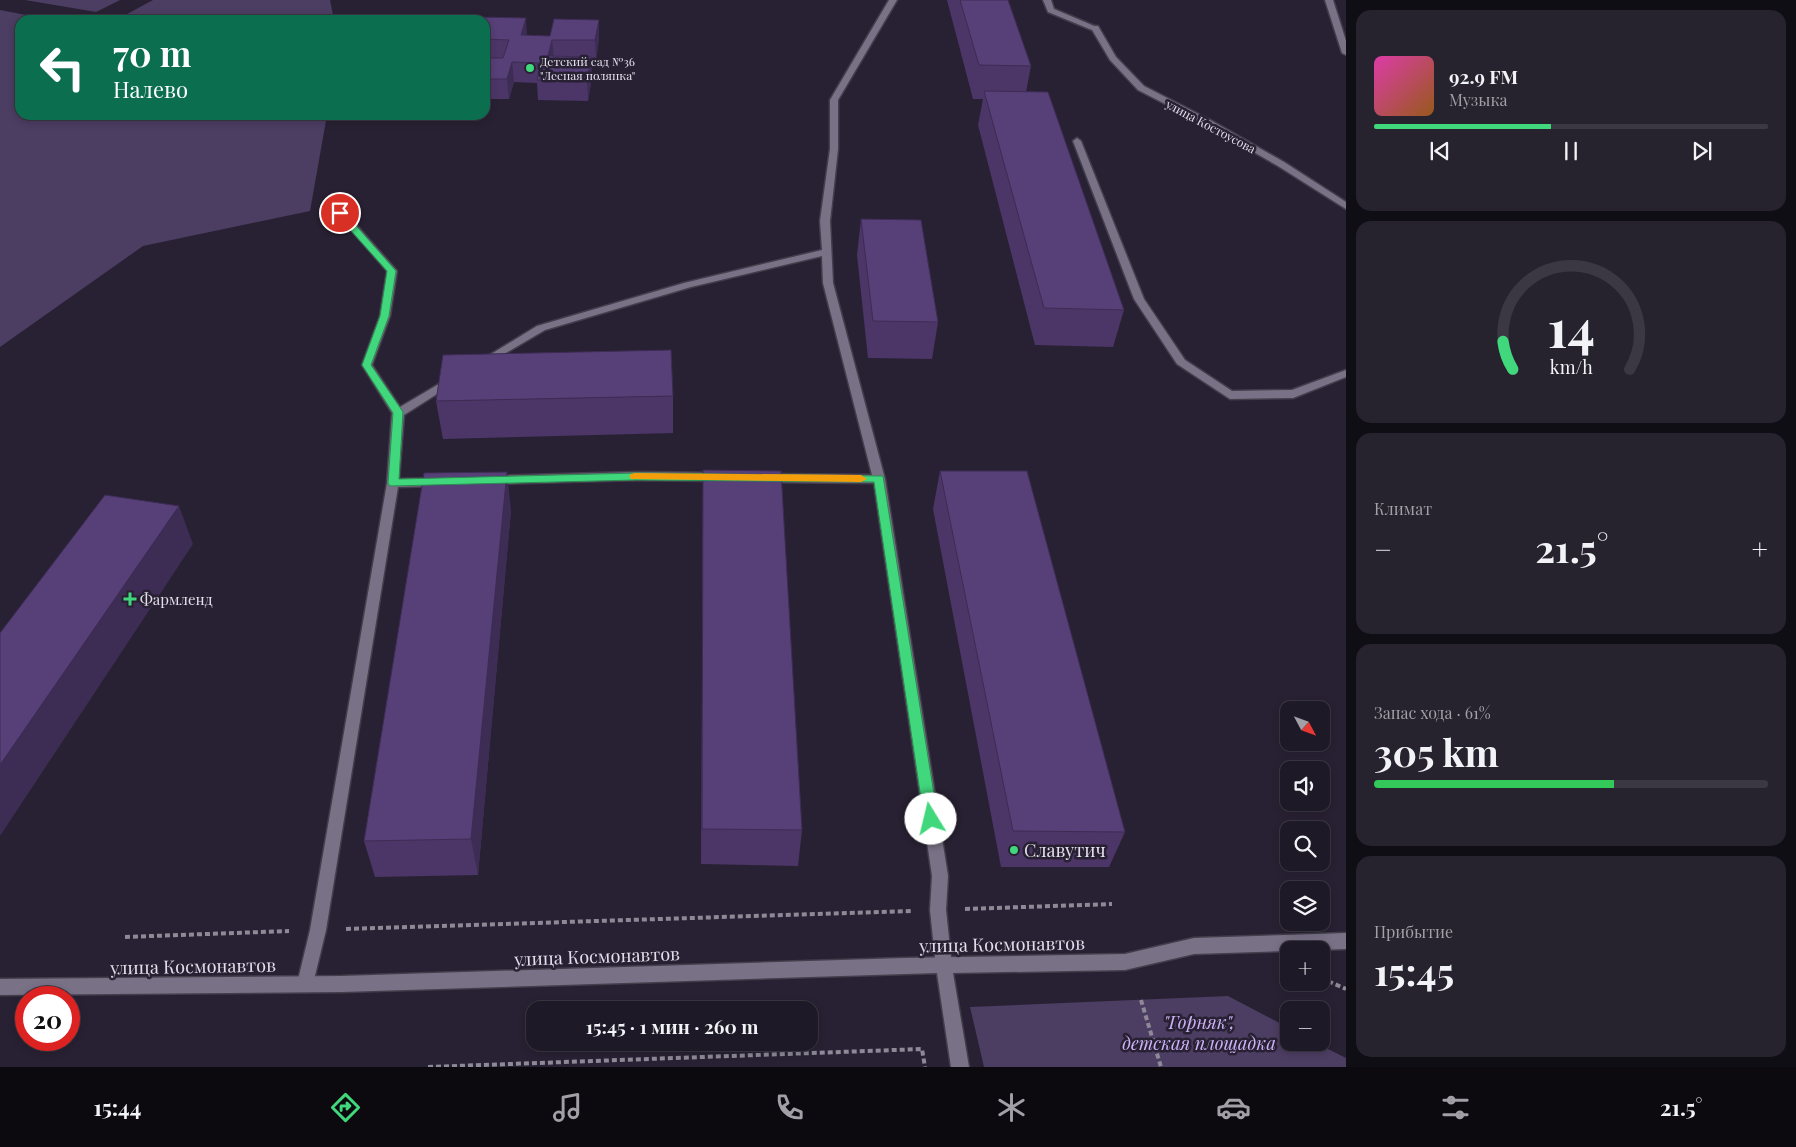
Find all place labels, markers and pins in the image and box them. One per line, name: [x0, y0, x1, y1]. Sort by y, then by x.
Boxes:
place label: Детский сад №36 "Лесная полянка": [540, 53, 635, 83]
marker: Детский сад №36 "Лесная полянка": [524, 62, 536, 74]
pin: [319, 192, 361, 234]
place label: Фармленд: [140, 589, 213, 609]
marker: Фармленд: [124, 593, 136, 605]
place label: Славутич: [1024, 838, 1106, 862]
marker: Славутич: [1008, 844, 1020, 856]

